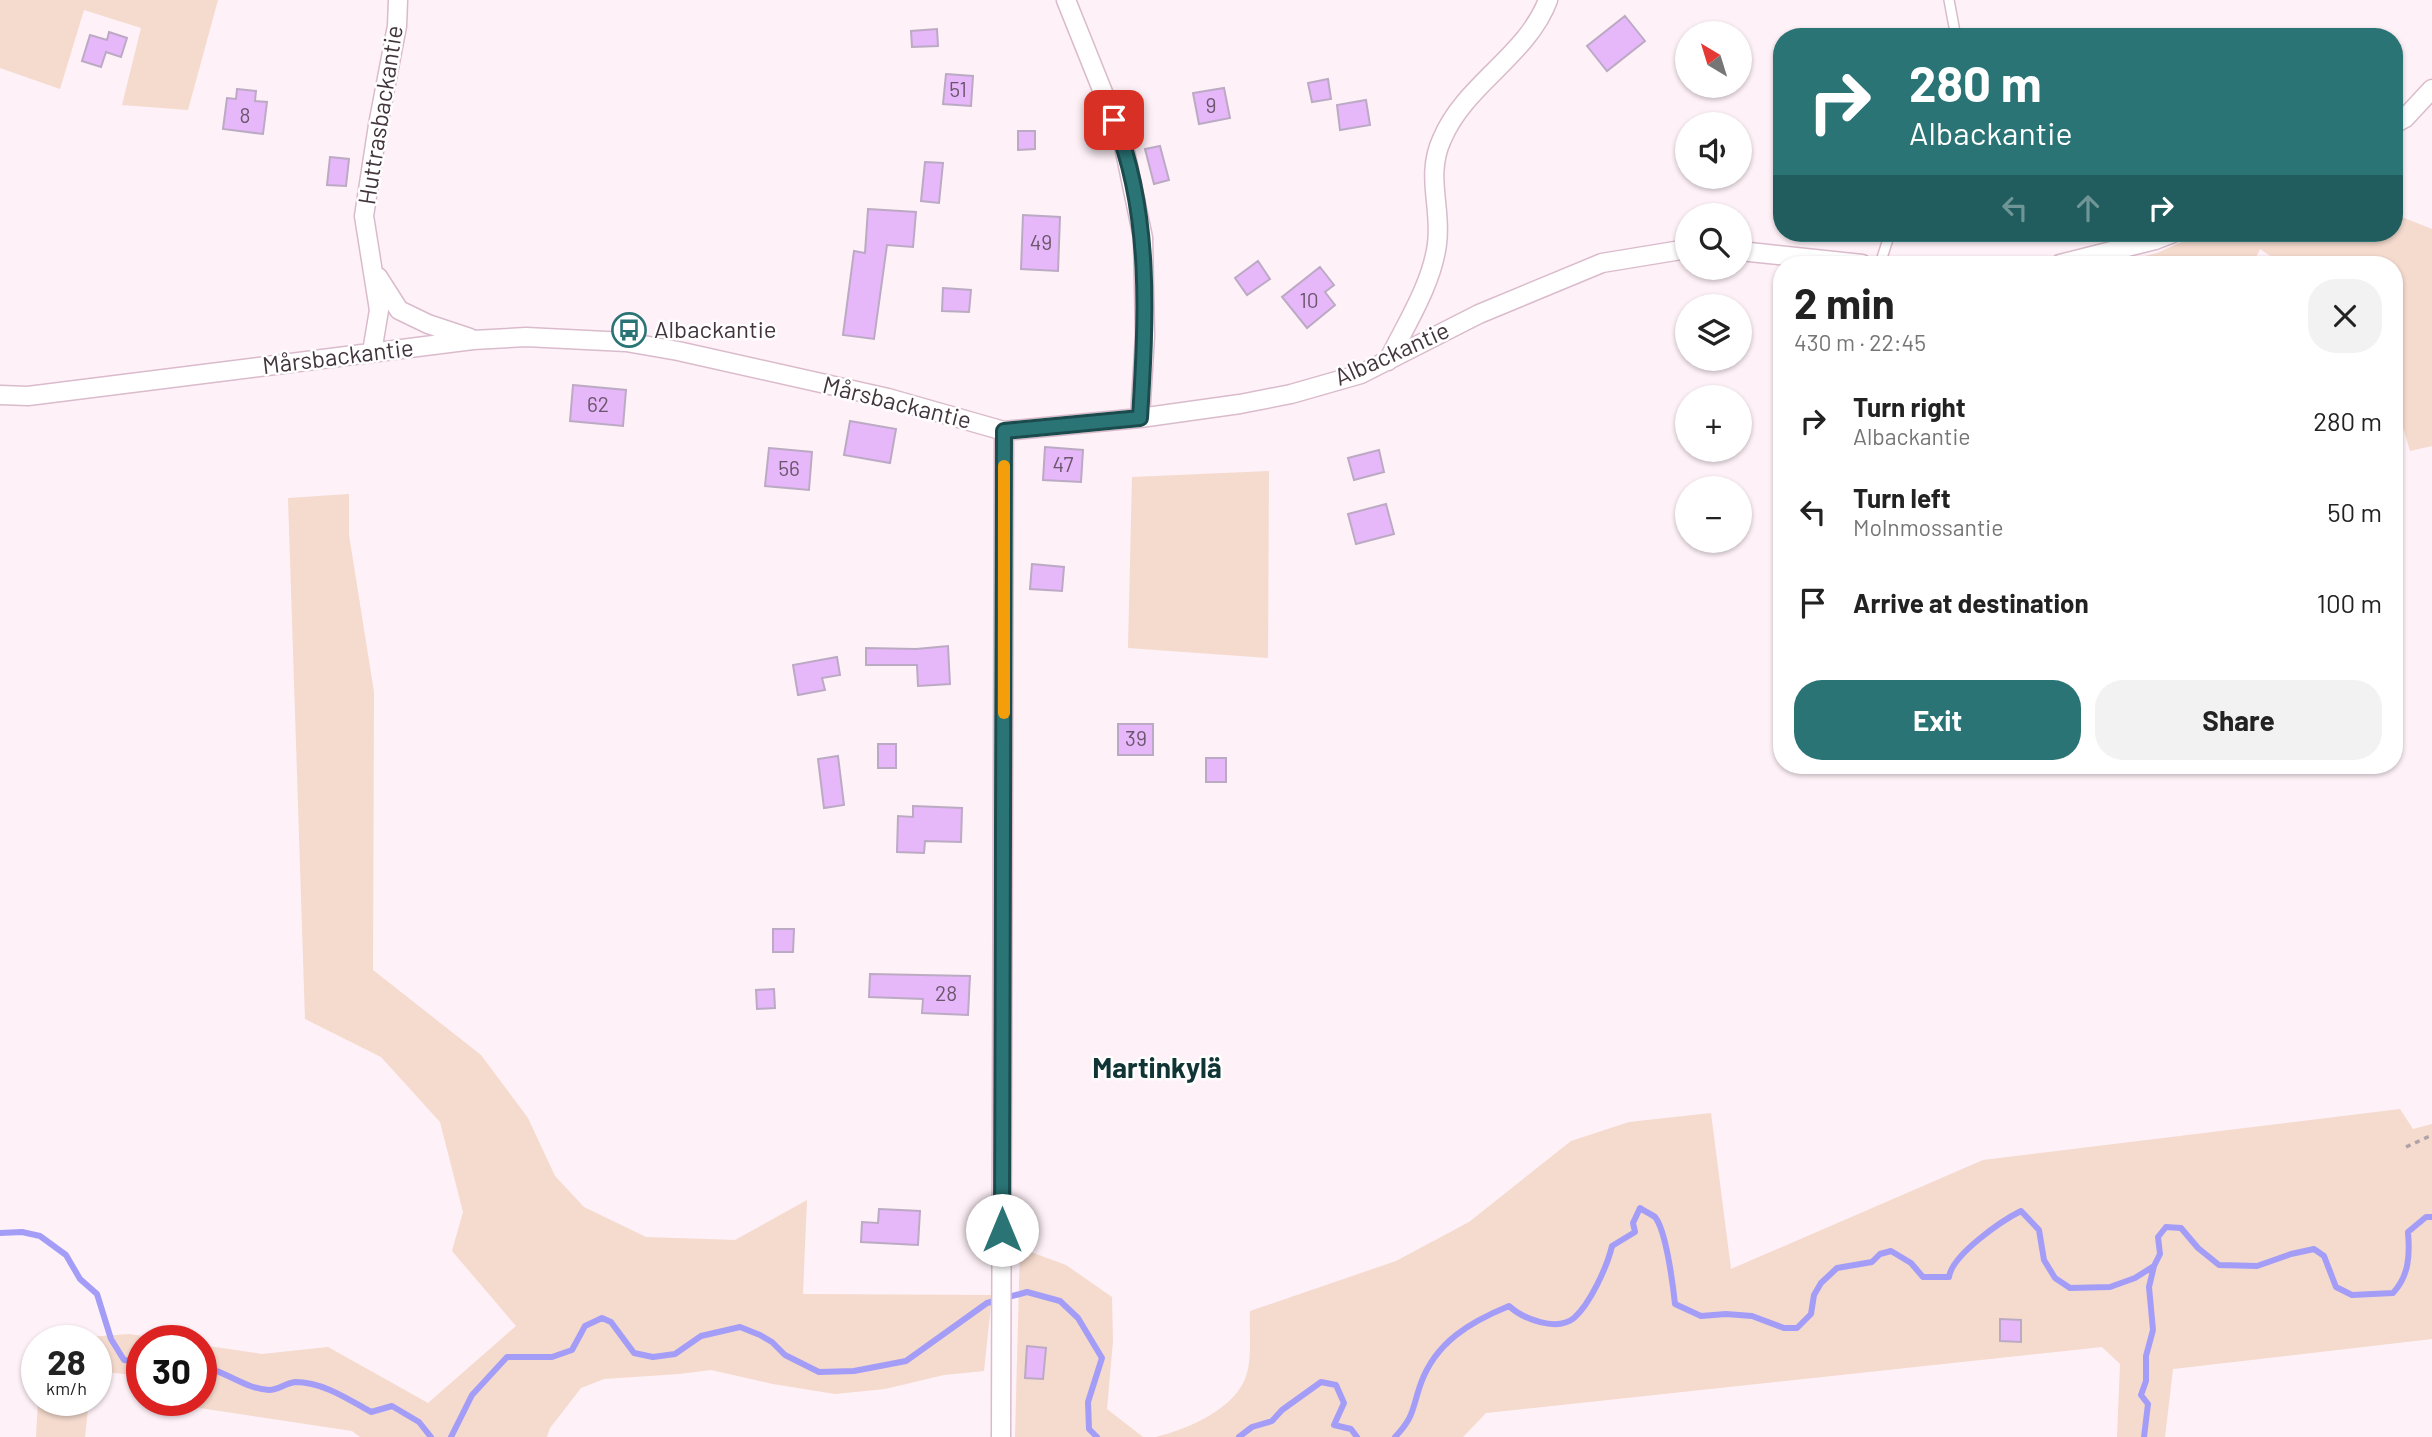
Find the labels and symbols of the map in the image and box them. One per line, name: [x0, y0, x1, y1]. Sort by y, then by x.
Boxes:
north arrow: [1675, 21, 1752, 98]
street label: Huttrasbackantie: [351, 23, 408, 206]
house number: 51: [949, 76, 967, 101]
pin: [1084, 90, 1144, 150]
house number: 9: [1206, 92, 1216, 117]
house number: 8: [240, 102, 250, 127]
house number: 49: [1030, 229, 1052, 254]
house number: 10: [1299, 287, 1319, 312]
bus stop icon: Albackantie: [610, 311, 648, 349]
place label: Albackantie: [654, 314, 777, 343]
street label: Albackantie: [1329, 314, 1453, 391]
street label: Mårsbackantie: [261, 332, 415, 379]
street label: Mårsbackantie: [820, 369, 975, 434]
house number: 62: [587, 391, 609, 416]
house number: 47: [1053, 451, 1074, 476]
house number: 56: [778, 455, 800, 480]
house number: 39: [1125, 725, 1147, 750]
house number: 28: [935, 980, 957, 1005]
district label: Martinkylä: [1092, 1050, 1222, 1084]
position arrow: [965, 1193, 1039, 1267]
speed limit sign: 30: [126, 1325, 217, 1416]

